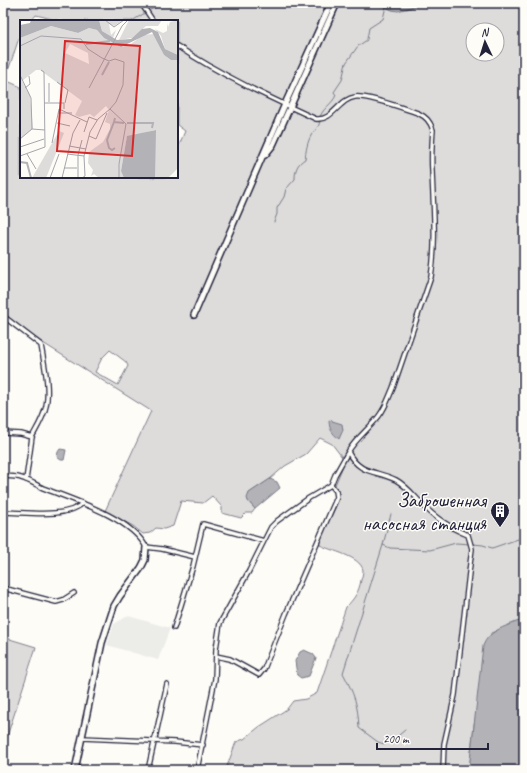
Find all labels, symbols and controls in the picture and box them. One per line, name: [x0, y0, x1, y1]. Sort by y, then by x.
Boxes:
inset map: [20, 20, 178, 178]
north arrow: [465, 22, 505, 62]
text: N: [480, 25, 490, 39]
place label: Заброшенная насосная станция: [362, 488, 488, 536]
building icon: Заброшенная насосная станция: [489, 500, 511, 528]
scale bar: [377, 725, 488, 751]
text: 200 m: [383, 731, 410, 747]

